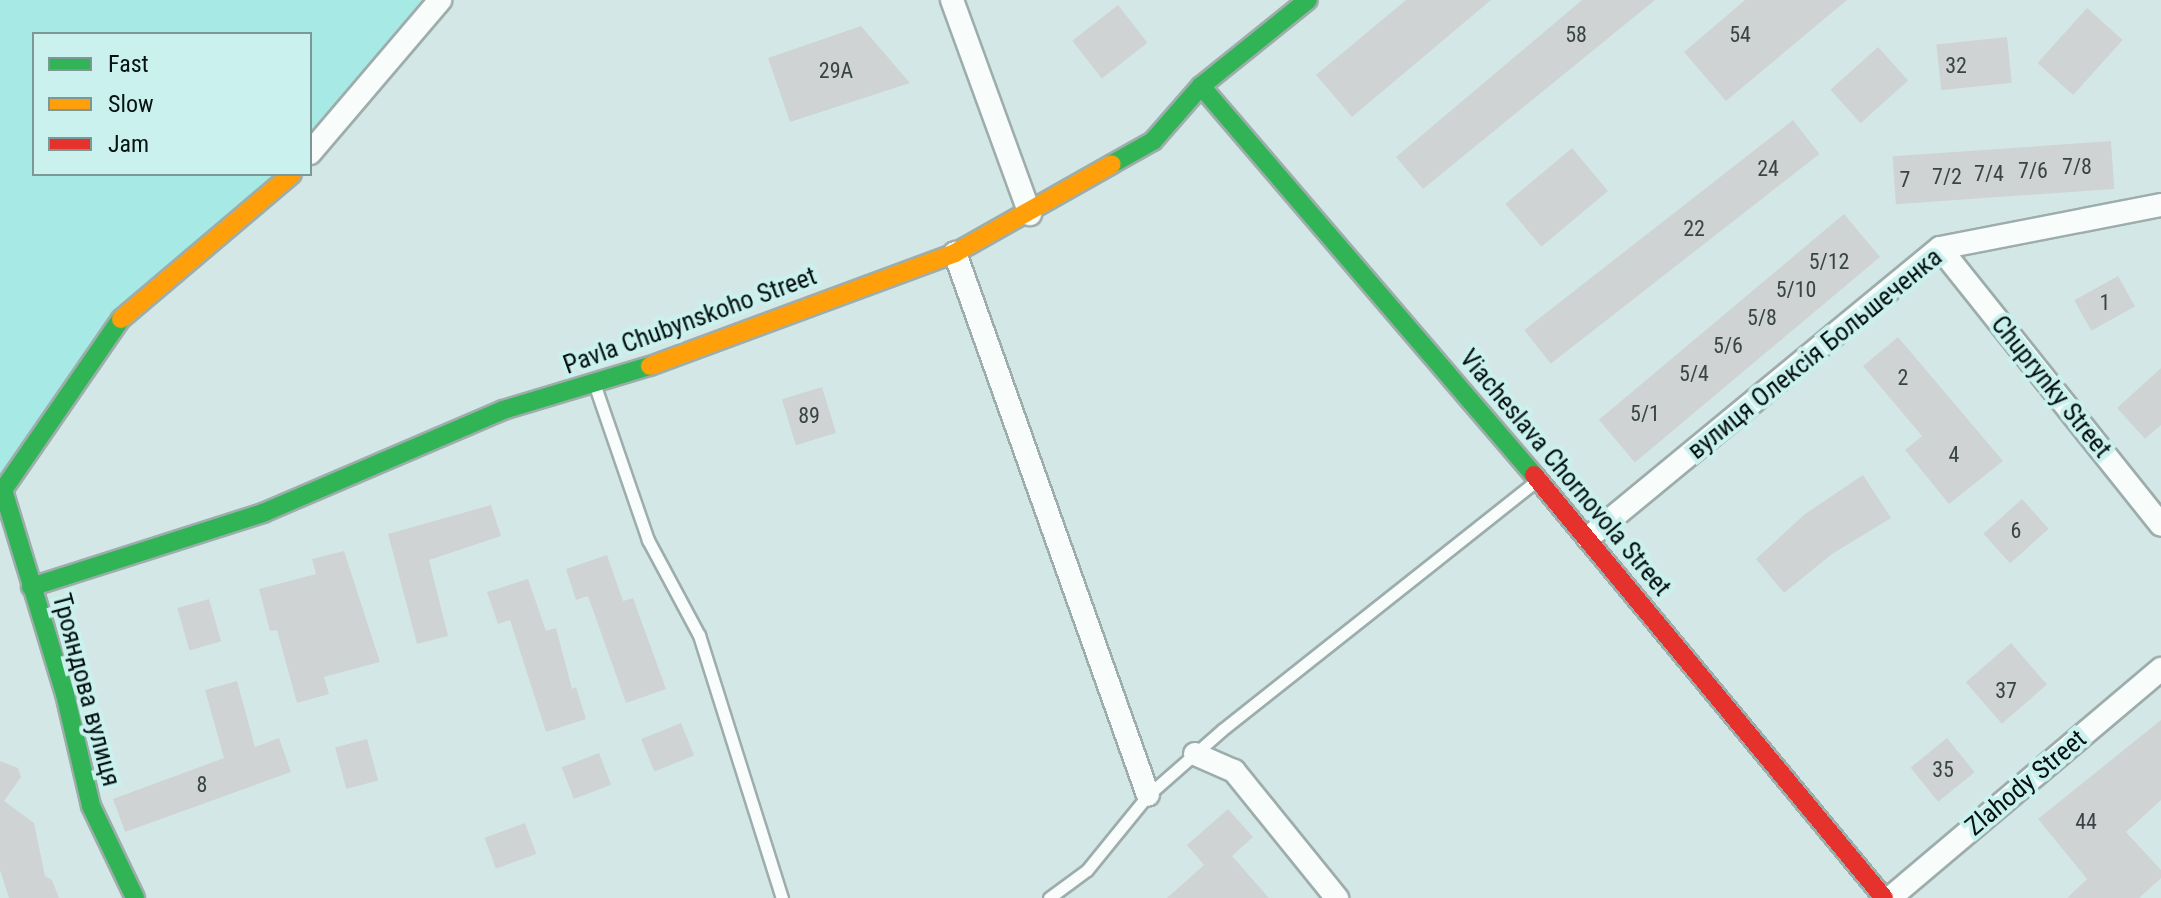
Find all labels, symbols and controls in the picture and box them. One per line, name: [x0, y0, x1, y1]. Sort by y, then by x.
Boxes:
house number: 58: [1565, 22, 1587, 48]
house number: 54: [1729, 22, 1751, 48]
legend: [32, 32, 312, 176]
text: Fast: [108, 50, 149, 78]
house number: 32: [1945, 53, 1967, 79]
house number: 29А: [819, 58, 853, 84]
text: Slow: [108, 90, 154, 118]
text: Jam: [108, 130, 149, 158]
house number: 7/8: [2062, 154, 2092, 180]
house number: 24: [1757, 156, 1779, 182]
house number: 7/6: [2018, 158, 2048, 184]
house number: 7/4: [1974, 161, 2004, 187]
house number: 7/2: [1932, 164, 1962, 190]
house number: 7: [1900, 167, 1910, 193]
house number: 22: [1683, 216, 1705, 242]
street label: вулиця Олексія Большеченка: [1682, 242, 1948, 466]
house number: 5/12: [1809, 249, 1849, 275]
street label: Pavla Chubynskoho Street: [559, 261, 821, 381]
house number: 5/10: [1776, 277, 1816, 303]
house number: 1: [2100, 290, 2110, 316]
house number: 5/8: [1747, 305, 1777, 331]
street label: Chuprynky Street: [1984, 310, 2118, 464]
house number: 5/6: [1713, 333, 1743, 359]
street label: Viacheslava Chornovola Street: [1453, 343, 1677, 603]
house number: 5/4: [1679, 361, 1709, 387]
house number: 2: [1898, 365, 1908, 391]
house number: 5/1: [1630, 401, 1660, 427]
house number: 89: [798, 403, 820, 429]
house number: 4: [1949, 442, 1959, 468]
house number: 6: [2011, 518, 2021, 544]
street label: Трояндова вулиця: [45, 590, 127, 790]
house number: 37: [1995, 678, 2017, 704]
street label: Zlahody Street: [1959, 723, 2093, 843]
house number: 35: [1932, 757, 1954, 783]
house number: 8: [197, 772, 207, 798]
house number: 44: [2075, 809, 2097, 835]

